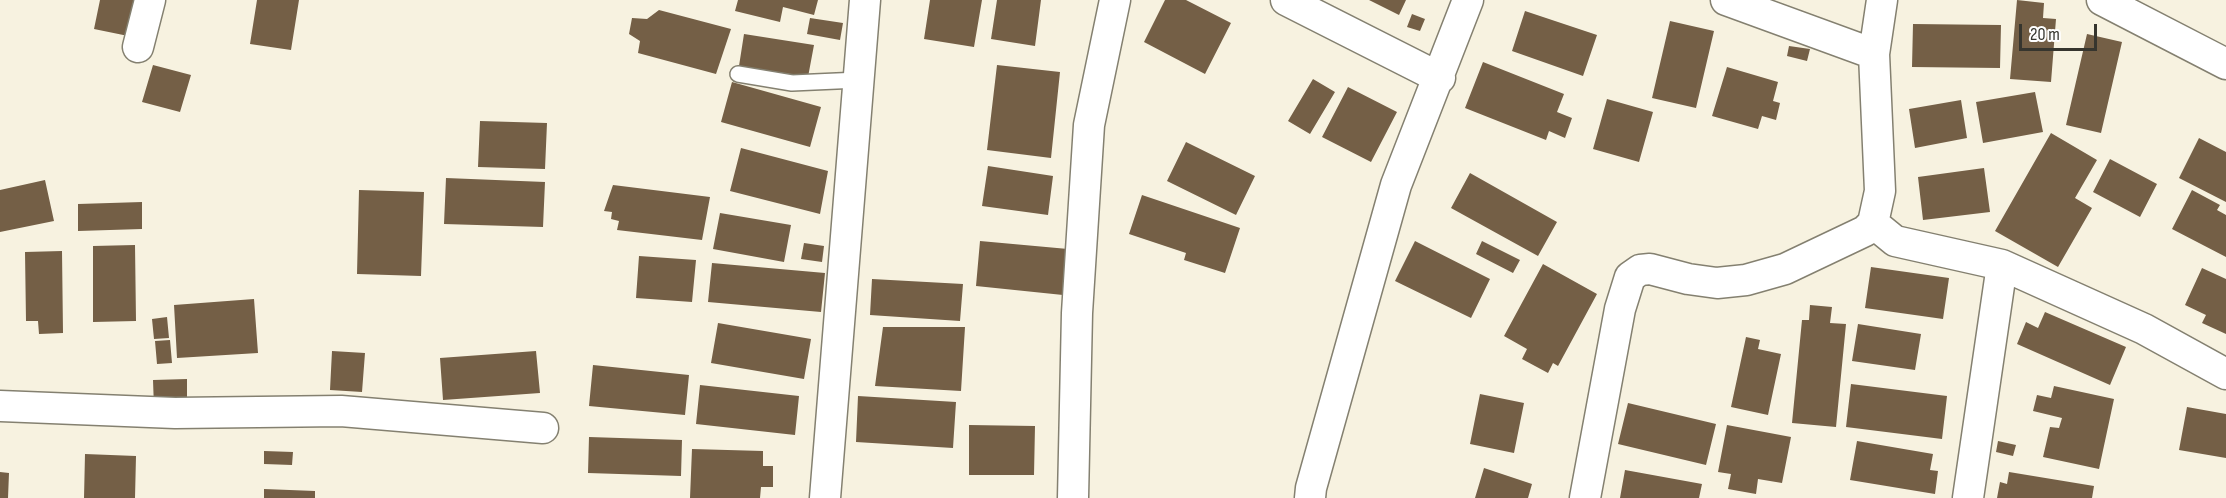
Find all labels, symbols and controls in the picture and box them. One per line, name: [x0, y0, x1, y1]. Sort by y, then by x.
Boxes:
scale bar: [2022, 12, 2100, 50]
text: 20 m: [2030, 24, 2060, 45]

